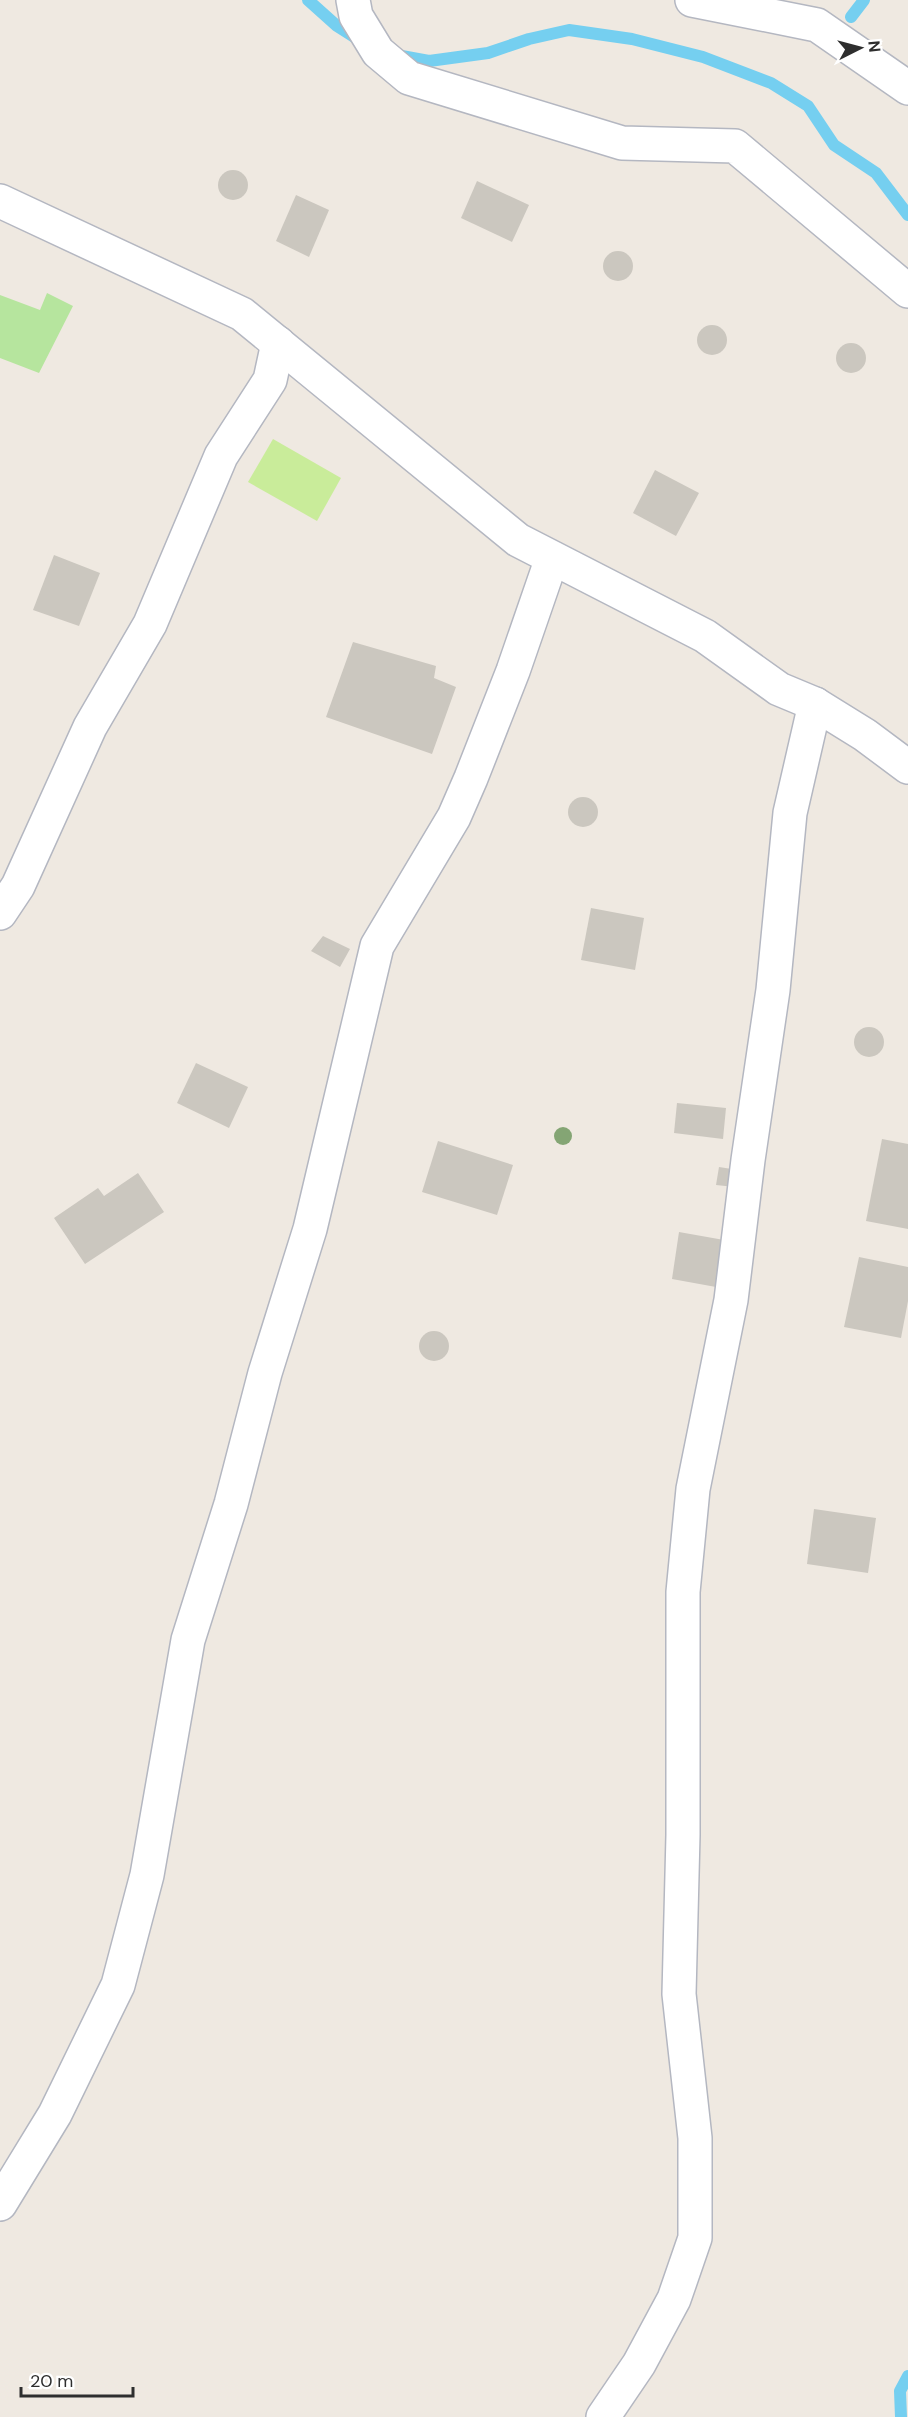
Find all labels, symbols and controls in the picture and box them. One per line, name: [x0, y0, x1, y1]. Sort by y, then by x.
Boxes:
north arrow: [830, 18, 890, 78]
text: N: [863, 40, 885, 53]
scale bar: [21, 2360, 134, 2398]
text: 20 m: [30, 2369, 73, 2393]

